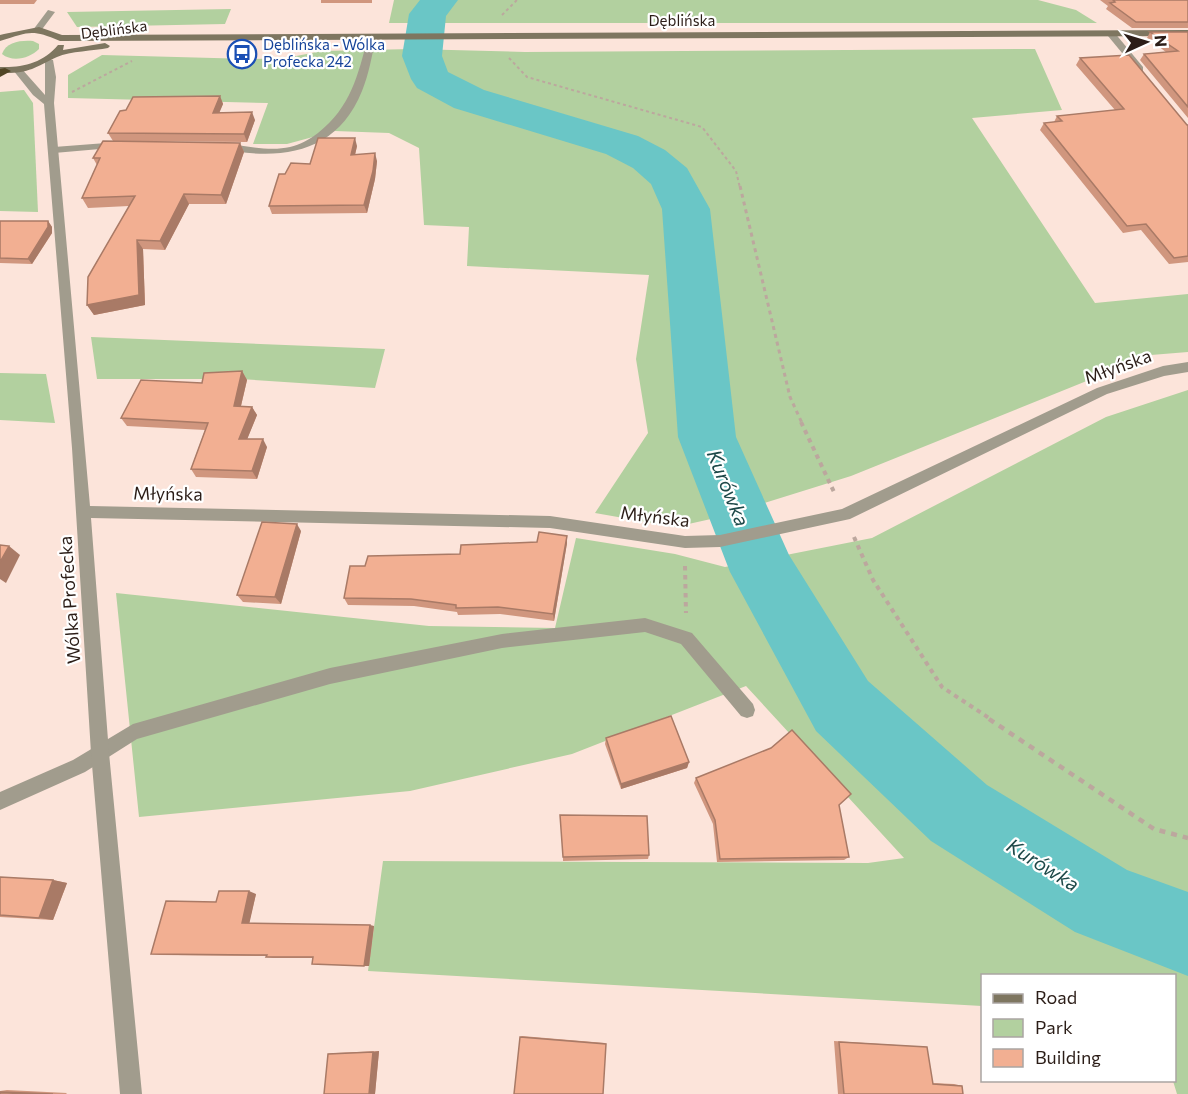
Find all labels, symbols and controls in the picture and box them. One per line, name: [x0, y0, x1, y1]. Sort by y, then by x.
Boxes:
street label: Dęblińska: [649, 11, 715, 29]
north arrow: [1116, 12, 1176, 72]
street label: Dęblińska: [80, 16, 148, 42]
text: N: [1152, 34, 1171, 48]
place label: Dęblińska - Wólka Profecka 242: [263, 35, 385, 70]
bus stop icon: Dęblińska - Wólka Profecka 242: [226, 38, 258, 70]
street label: Młyńska: [1081, 344, 1154, 388]
water label: Kurówka: [703, 446, 755, 529]
street label: Młyńska: [133, 481, 203, 505]
street label: Młyńska: [619, 501, 691, 531]
street label: Wólka Profecka: [54, 535, 84, 665]
water label: Kurówka: [1003, 833, 1084, 896]
legend: [981, 974, 1176, 1082]
text: Road: [1035, 986, 1077, 1008]
text: Park: [1035, 1016, 1073, 1038]
text: Building: [1035, 1046, 1101, 1068]

